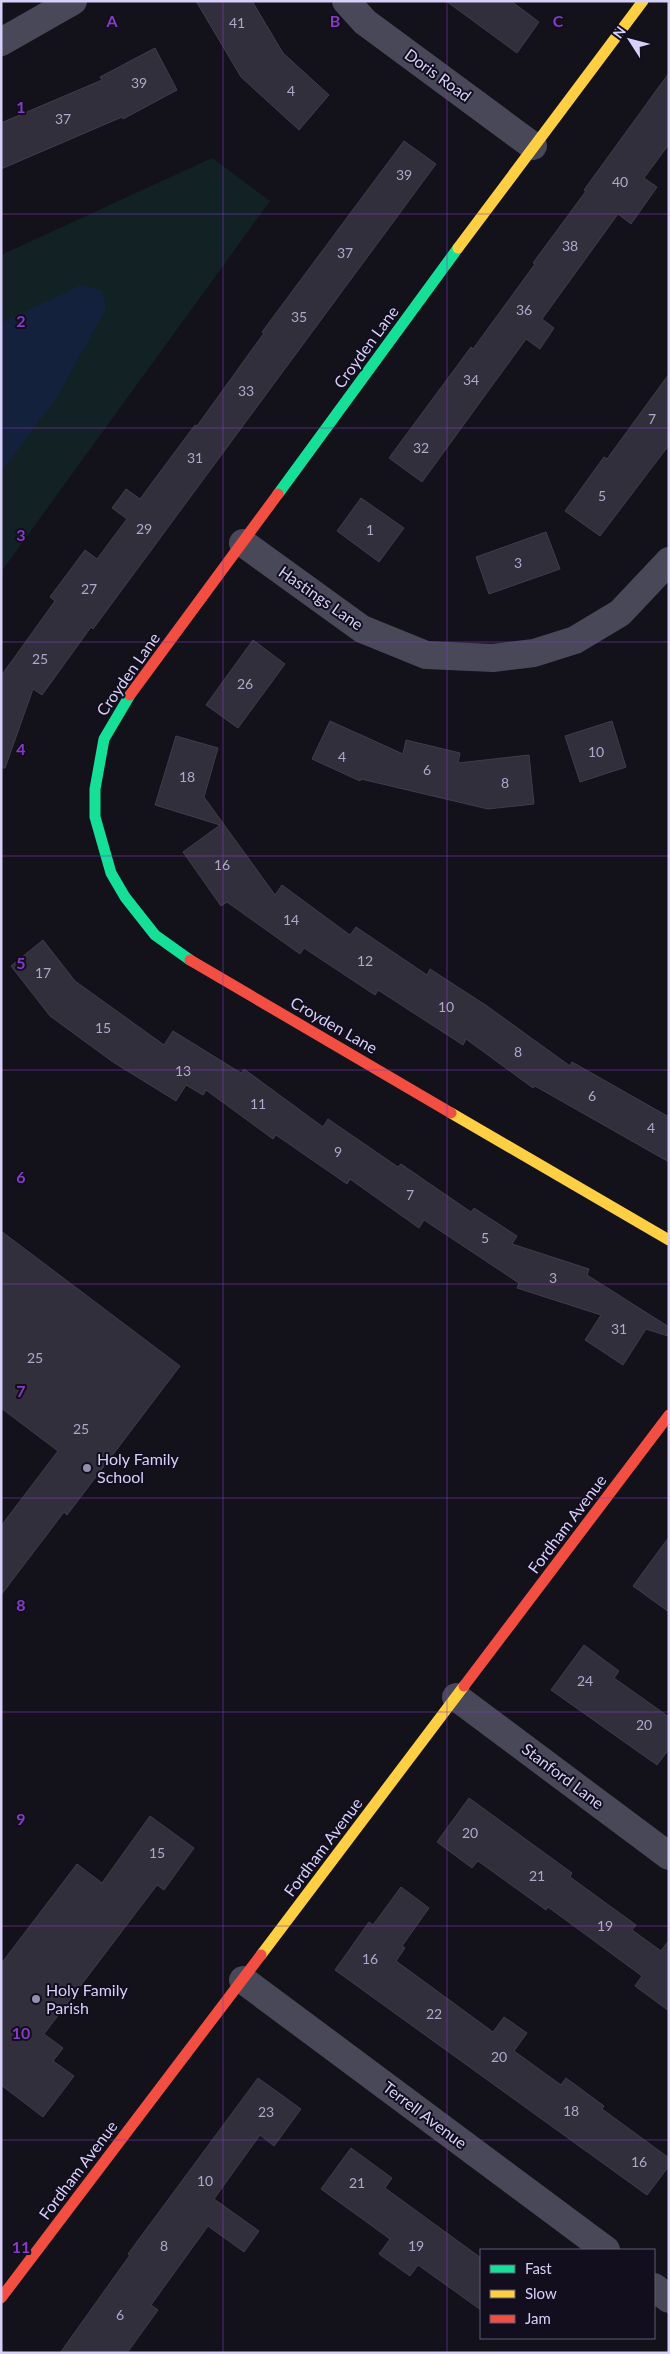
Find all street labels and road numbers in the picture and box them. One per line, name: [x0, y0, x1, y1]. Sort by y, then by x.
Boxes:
street label: Doris Road: [401, 44, 475, 105]
street label: Croyden Lane: [329, 302, 402, 392]
street label: Hastings Lane: [275, 562, 367, 634]
street label: Croyden Lane: [92, 629, 163, 719]
street label: Croyden Lane: [288, 992, 381, 1057]
street label: Fordham Avenue: [523, 1471, 610, 1577]
street label: Stanford Lane: [519, 1739, 608, 1812]
street label: Fordham Avenue: [279, 1794, 366, 1900]
street label: Terrell Avenue: [380, 2077, 471, 2152]
street label: Fordham Avenue: [34, 2117, 121, 2223]

